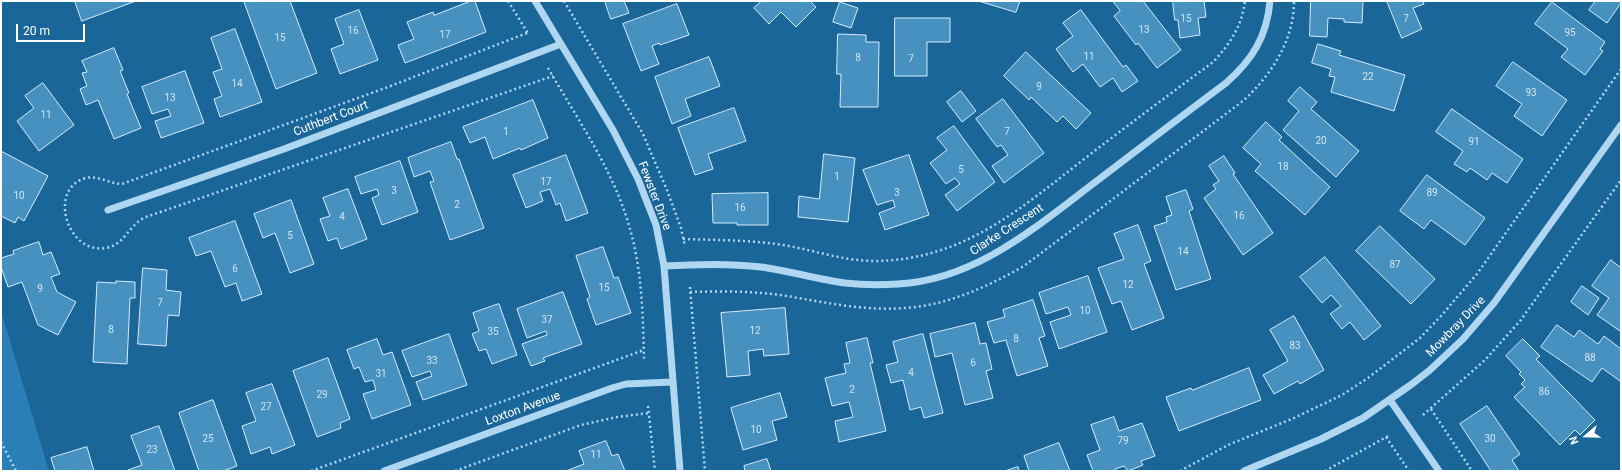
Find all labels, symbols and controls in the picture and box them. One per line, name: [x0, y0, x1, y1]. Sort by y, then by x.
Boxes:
house number: 15: [1180, 13, 1192, 25]
house number: 7: [1403, 13, 1409, 25]
scale bar: [18, 16, 87, 42]
text: 20 m: [23, 24, 50, 38]
house number: 13: [1138, 24, 1150, 36]
house number: 16: [347, 25, 359, 37]
house number: 95: [1564, 27, 1576, 39]
house number: 17: [439, 29, 451, 41]
house number: 15: [274, 32, 286, 44]
house number: 11: [1083, 51, 1095, 63]
house number: 8: [855, 52, 861, 64]
house number: 7: [908, 53, 914, 65]
house number: 22: [1362, 71, 1374, 83]
house number: 14: [231, 78, 243, 90]
house number: 9: [1036, 81, 1042, 93]
house number: 93: [1525, 87, 1537, 99]
house number: 13: [164, 92, 176, 104]
street label: Cuthbert Court: [292, 98, 370, 140]
house number: 11: [40, 109, 52, 121]
house number: 1: [503, 126, 509, 138]
house number: 7: [1004, 126, 1010, 138]
house number: 20: [1315, 135, 1327, 147]
house number: 91: [1468, 136, 1480, 148]
street label: Fewster Drive: [634, 160, 674, 232]
house number: 18: [1277, 161, 1289, 173]
house number: 5: [958, 164, 964, 176]
house number: 1: [834, 171, 840, 183]
house number: 17: [540, 176, 552, 188]
house number: 3: [391, 185, 397, 197]
house number: 3: [894, 187, 900, 199]
house number: 89: [1426, 187, 1438, 199]
house number: 10: [13, 190, 25, 202]
house number: 2: [454, 199, 460, 211]
street label: Clarke Crescent: [968, 201, 1046, 259]
house number: 16: [734, 202, 746, 214]
house number: 16: [1233, 210, 1245, 222]
house number: 4: [339, 211, 345, 223]
house number: 5: [287, 230, 293, 242]
house number: 14: [1177, 246, 1189, 258]
house number: 87: [1389, 259, 1401, 271]
house number: 6: [232, 263, 238, 275]
house number: 12: [1122, 279, 1134, 291]
house number: 15: [598, 282, 610, 294]
house number: 9: [37, 283, 43, 295]
street label: Mowbray Drive: [1423, 294, 1489, 360]
house number: 7: [157, 297, 163, 309]
house number: 10: [1079, 305, 1091, 317]
house number: 37: [541, 314, 553, 326]
house number: 8: [108, 324, 114, 336]
house number: 12: [749, 325, 761, 337]
house number: 35: [487, 326, 499, 338]
house number: 8: [1013, 333, 1019, 345]
house number: 83: [1289, 340, 1301, 352]
house number: 88: [1584, 352, 1596, 364]
house number: 33: [426, 355, 438, 367]
house number: 6: [970, 357, 976, 369]
house number: 4: [908, 367, 914, 379]
house number: 31: [375, 368, 387, 380]
house number: 2: [849, 384, 855, 396]
house number: 86: [1538, 386, 1550, 398]
house number: 29: [316, 389, 328, 401]
street label: Loxton Avenue: [484, 389, 562, 429]
house number: 27: [260, 401, 272, 413]
north arrow: [1566, 416, 1606, 456]
house number: 10: [750, 424, 762, 436]
house number: 25: [202, 433, 214, 445]
house number: 30: [1484, 433, 1496, 445]
text: N: [1567, 434, 1582, 446]
house number: 79: [1117, 435, 1129, 447]
house number: 23: [146, 444, 158, 456]
house number: 11: [590, 449, 602, 461]

